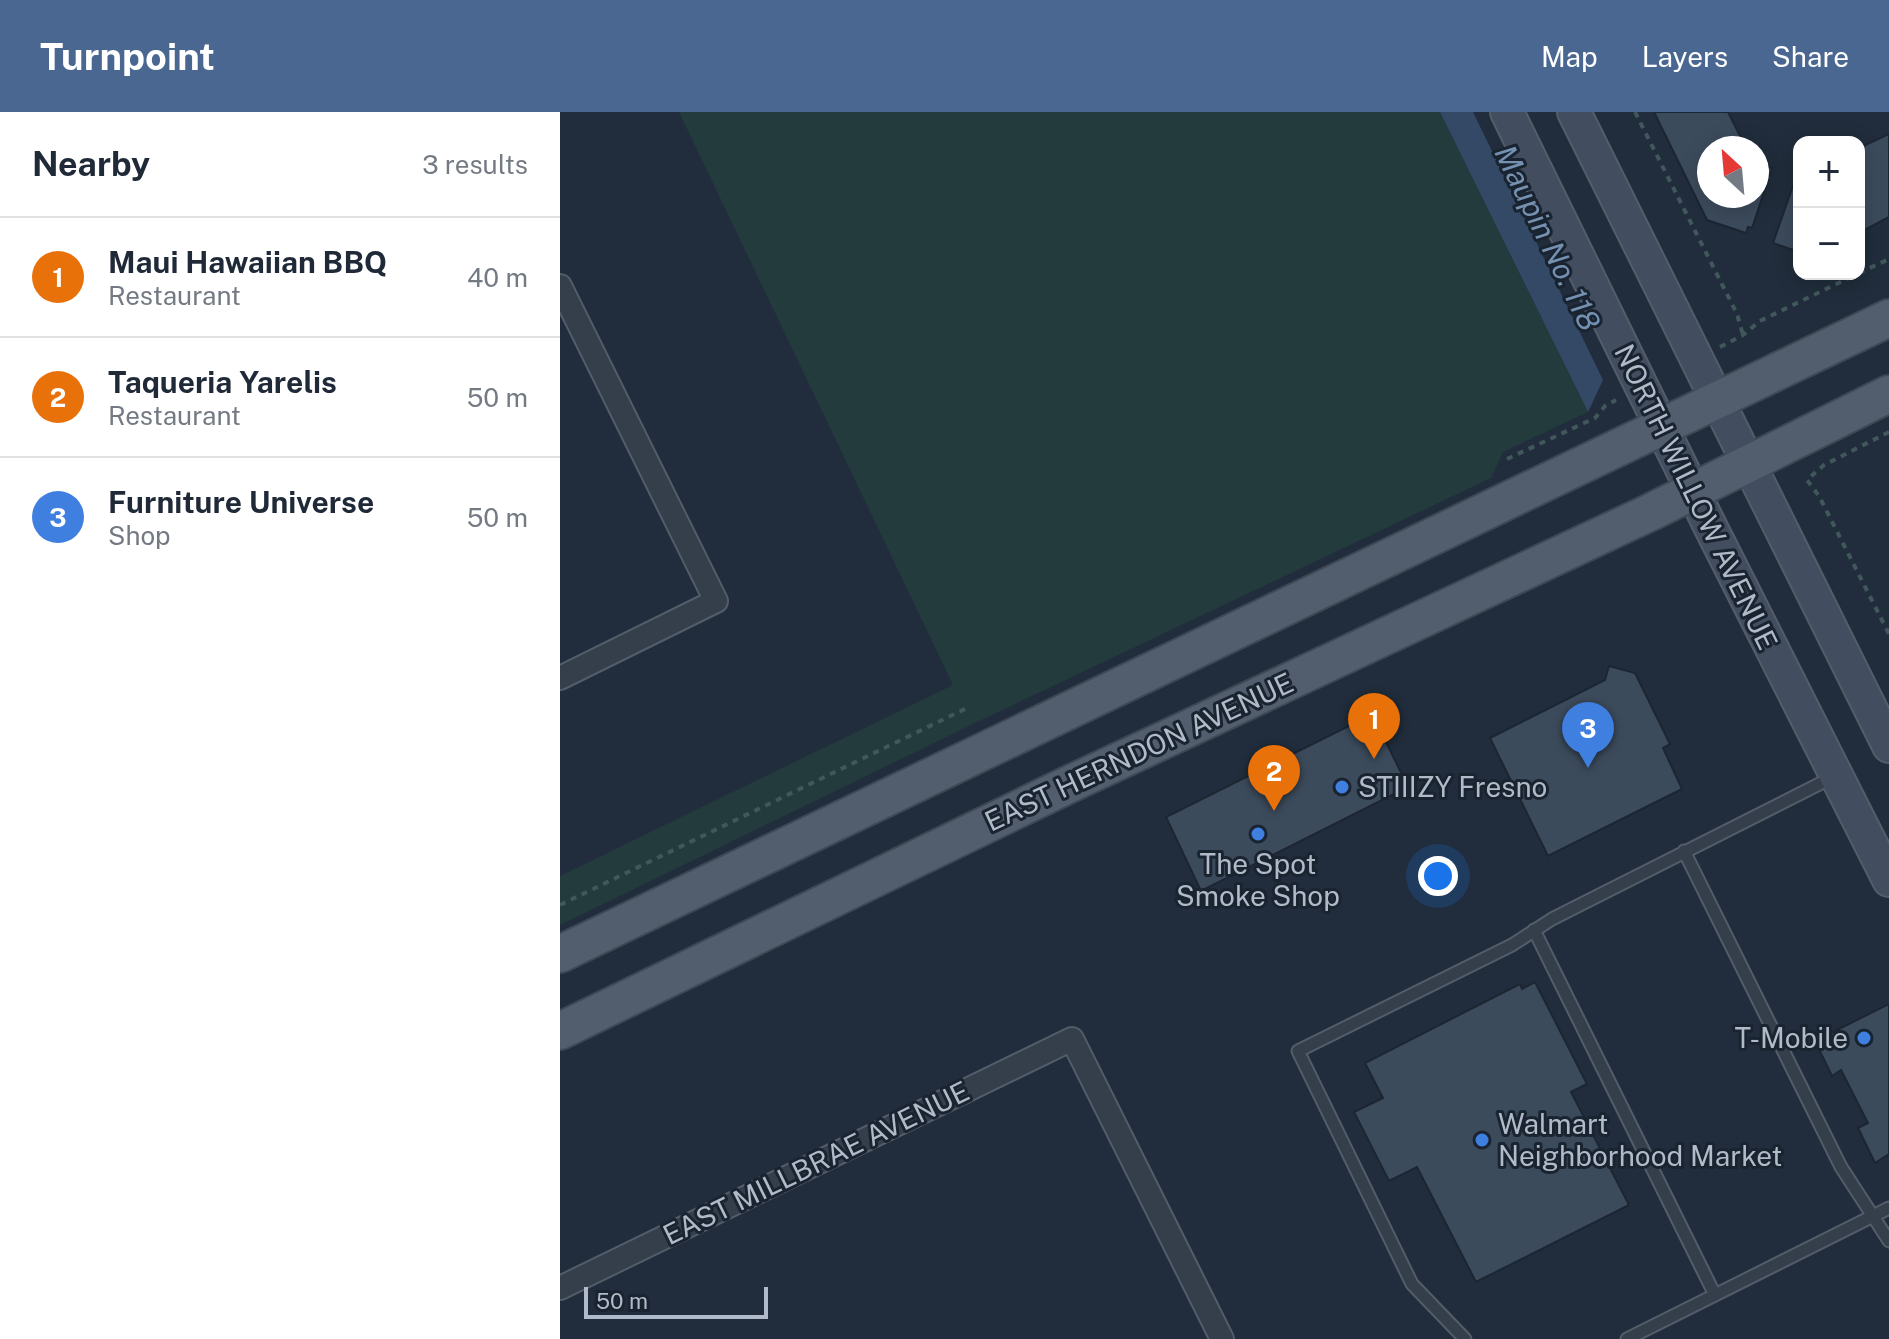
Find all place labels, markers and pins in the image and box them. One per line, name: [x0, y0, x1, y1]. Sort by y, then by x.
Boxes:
pin: 1: [1348, 693, 1400, 759]
pin: 3: [1562, 702, 1614, 768]
pin: 2: [1248, 745, 1300, 811]
place label: STIIIZY Fresno: [1358, 770, 1547, 803]
marker: STIIIZY Fresno: [1333, 778, 1351, 796]
marker: The Spot Smoke Shop: [1249, 825, 1267, 843]
place label: The Spot Smoke Shop: [1176, 847, 1340, 912]
place label: T-Mobile: [1735, 1021, 1848, 1054]
marker: T-Mobile: [1855, 1029, 1873, 1047]
place label: Walmart Neighborhood Market: [1498, 1107, 1782, 1172]
marker: Walmart Neighborhood Market: [1473, 1131, 1491, 1149]

